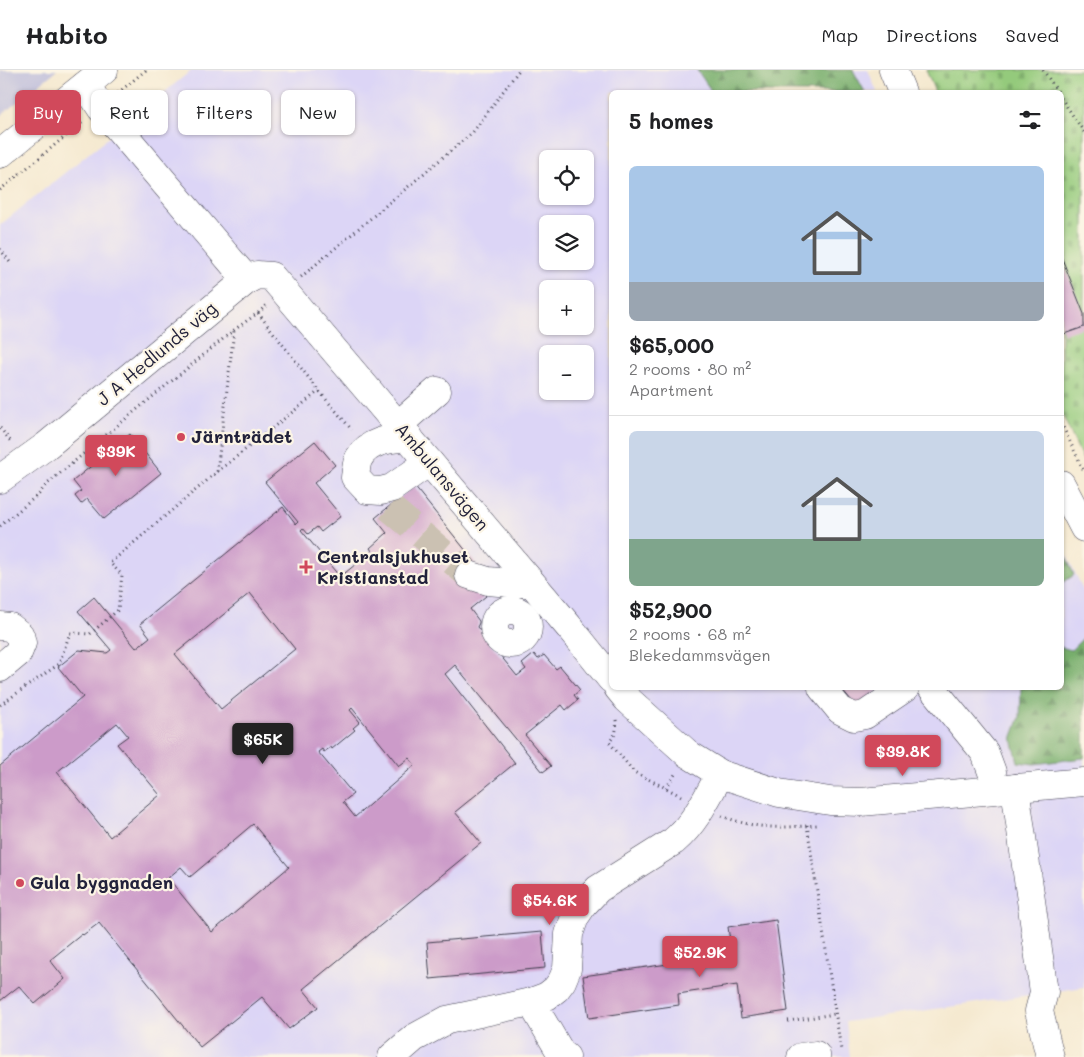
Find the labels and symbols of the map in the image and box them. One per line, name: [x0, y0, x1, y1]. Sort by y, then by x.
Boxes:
street label: J A Hedlunds väg: [91, 296, 222, 411]
street label: Ambulansvägen: [390, 417, 495, 535]
place label: Järnträdet: [191, 424, 292, 448]
marker: Järnträdet: [175, 431, 187, 443]
pin: $39K: [86, 434, 146, 477]
place label: Centralsjukhuset Kristianstad: [317, 544, 469, 589]
marker: Centralsjukhuset Kristianstad: [299, 560, 313, 574]
pin: $65K: [233, 722, 293, 765]
pin: $39.8K: [862, 734, 944, 777]
place label: Gula byggnaden: [30, 870, 173, 894]
marker: Gula byggnaden: [14, 877, 26, 889]
pin: $54.6K: [509, 884, 591, 926]
pin: $52.9K: [659, 936, 741, 978]

